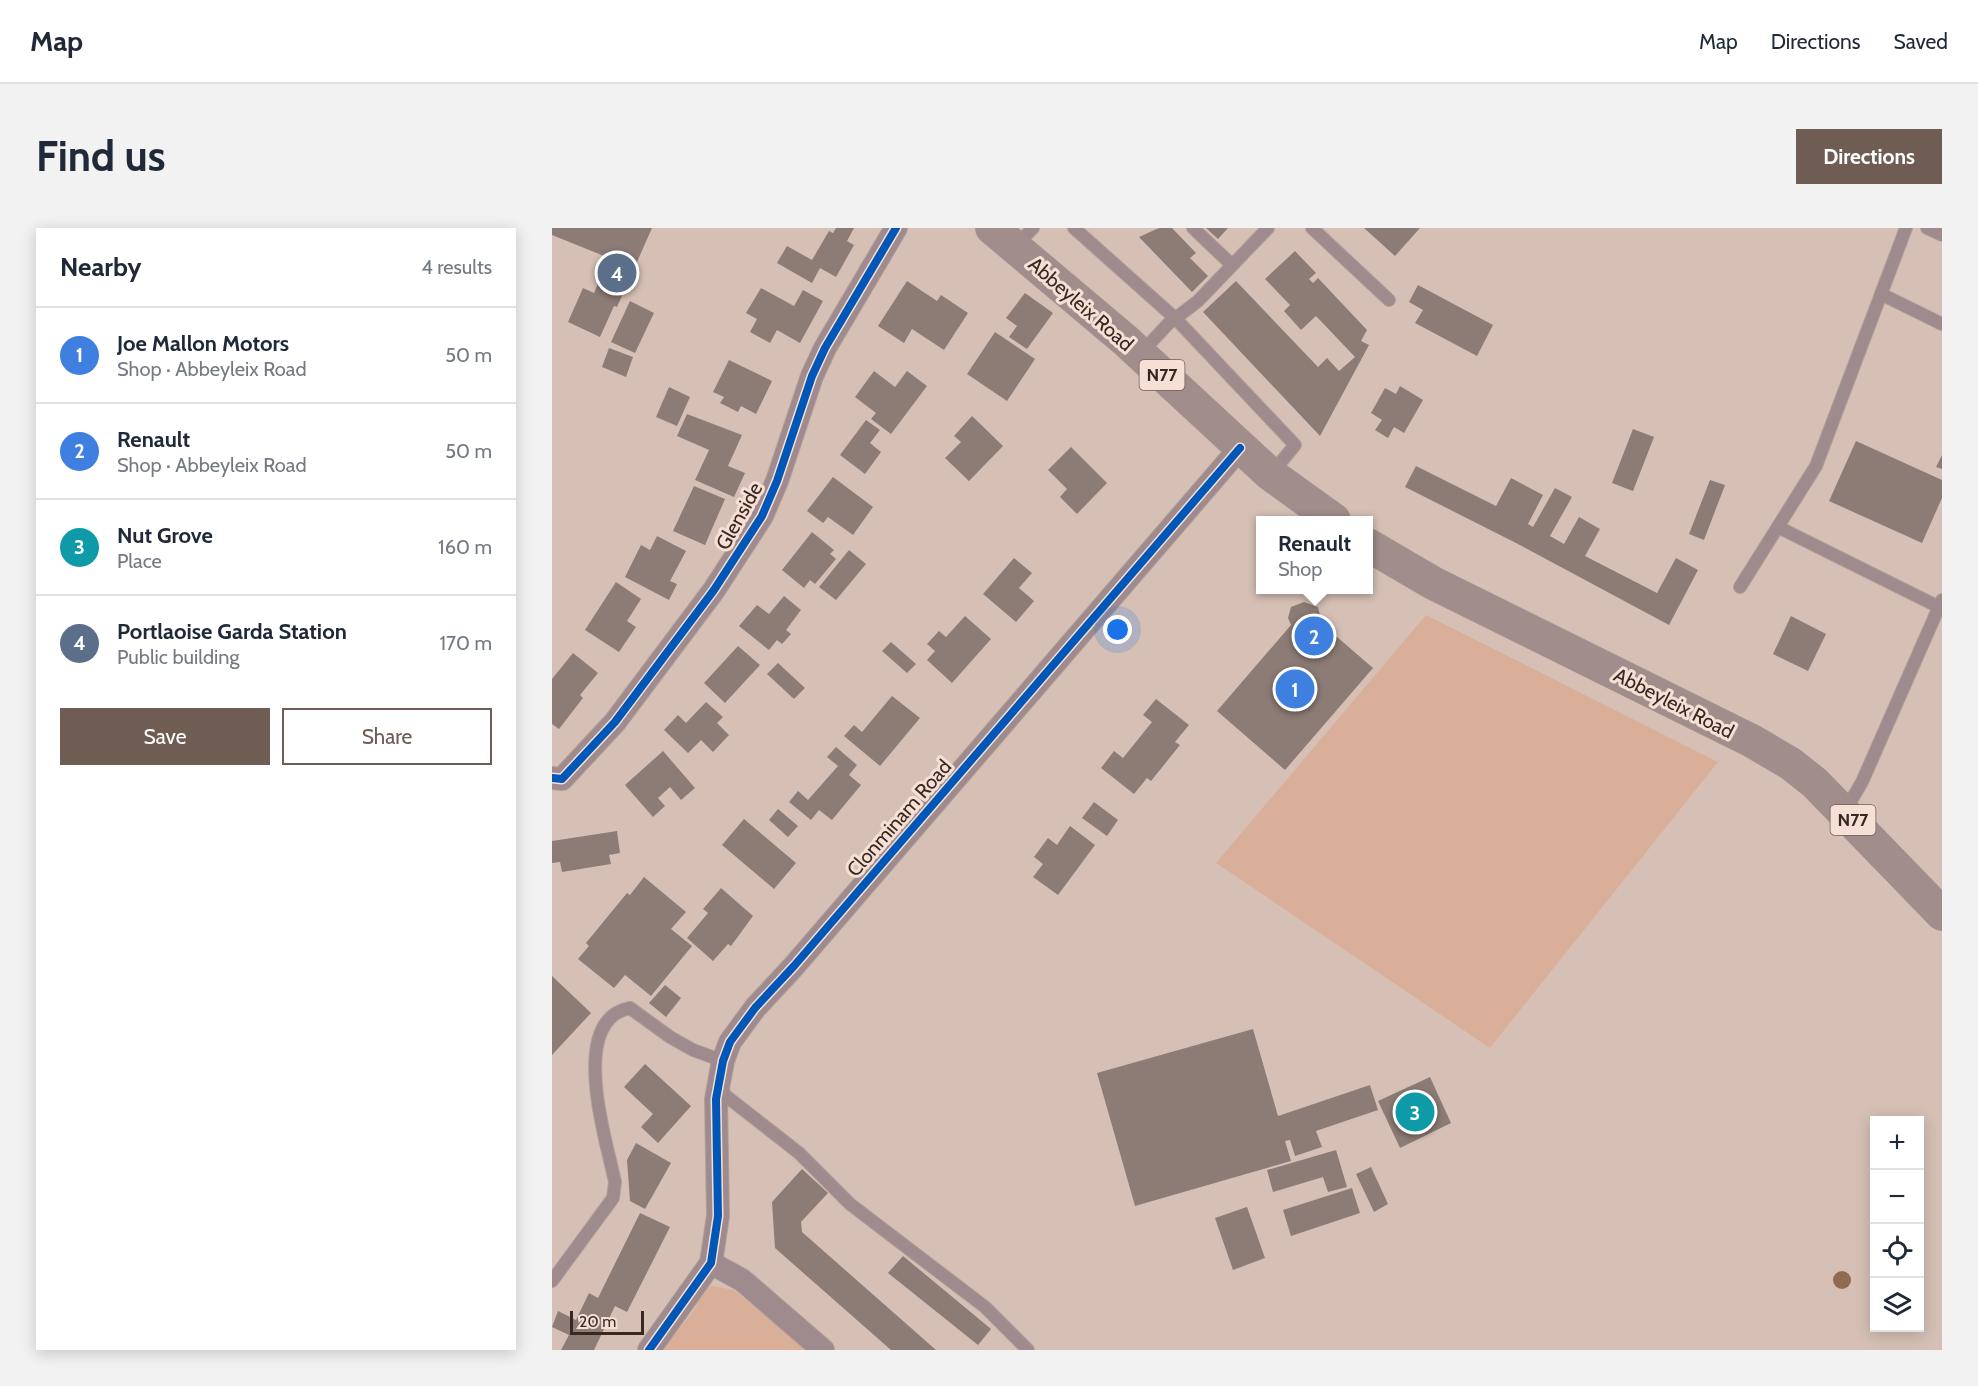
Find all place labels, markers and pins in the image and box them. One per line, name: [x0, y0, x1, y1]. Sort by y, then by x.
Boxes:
pin: 4: [598, 250, 636, 296]
pin: 2: [1294, 614, 1334, 658]
pin: 1: [1276, 666, 1314, 712]
pin: 3: [1396, 1090, 1434, 1134]

